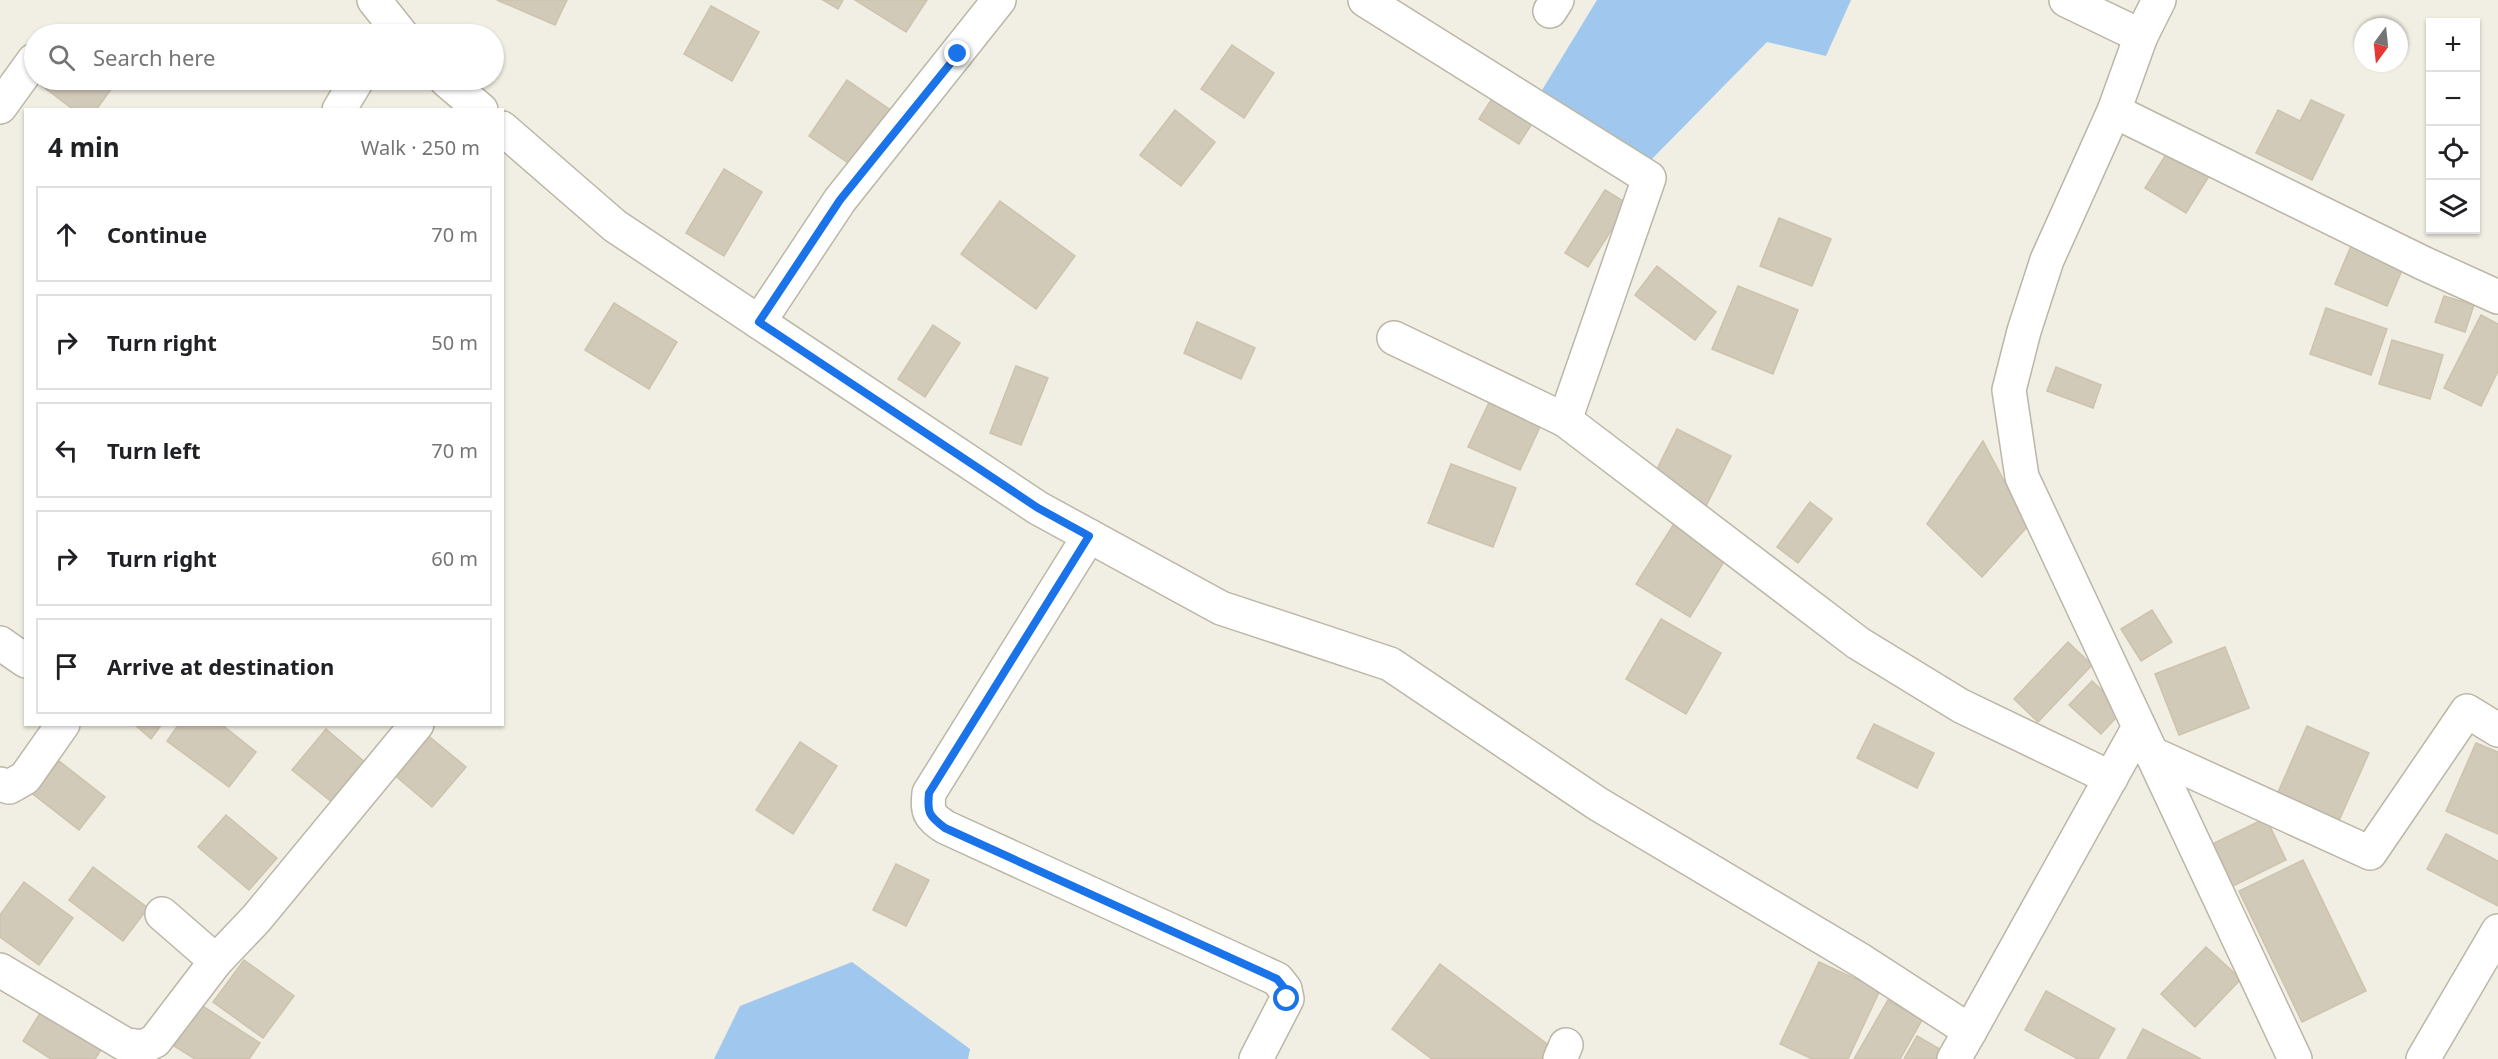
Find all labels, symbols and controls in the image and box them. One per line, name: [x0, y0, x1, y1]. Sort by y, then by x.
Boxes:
north arrow: [2354, 18, 2408, 72]
map controls: [2426, 18, 2480, 234]
button: +: [2426, 18, 2480, 72]
search box: [24, 24, 504, 90]
route end: [944, 40, 970, 66]
icon: search: [45, 41, 78, 74]
text: Search here: [93, 42, 215, 72]
button: −: [2426, 72, 2480, 126]
button: locate: [2426, 126, 2480, 180]
text: 4 min: [48, 129, 120, 165]
text: Walk · 250 m: [361, 134, 480, 161]
button: layers: [2426, 180, 2480, 234]
icon: ahead: [50, 218, 83, 251]
text: Continue: [107, 219, 207, 249]
text: 70 m: [431, 221, 478, 248]
icon: right: [50, 326, 83, 359]
text: Turn right: [107, 327, 217, 357]
text: 50 m: [431, 329, 478, 356]
icon: left: [50, 434, 83, 467]
text: Turn left: [107, 435, 201, 465]
text: 70 m: [431, 437, 478, 464]
icon: right: [50, 542, 83, 575]
text: Turn right: [107, 543, 217, 573]
text: 60 m: [431, 545, 478, 572]
icon: arrive: [50, 650, 83, 683]
text: Arrive at destination: [107, 651, 334, 681]
route start: [1273, 985, 1299, 1011]

